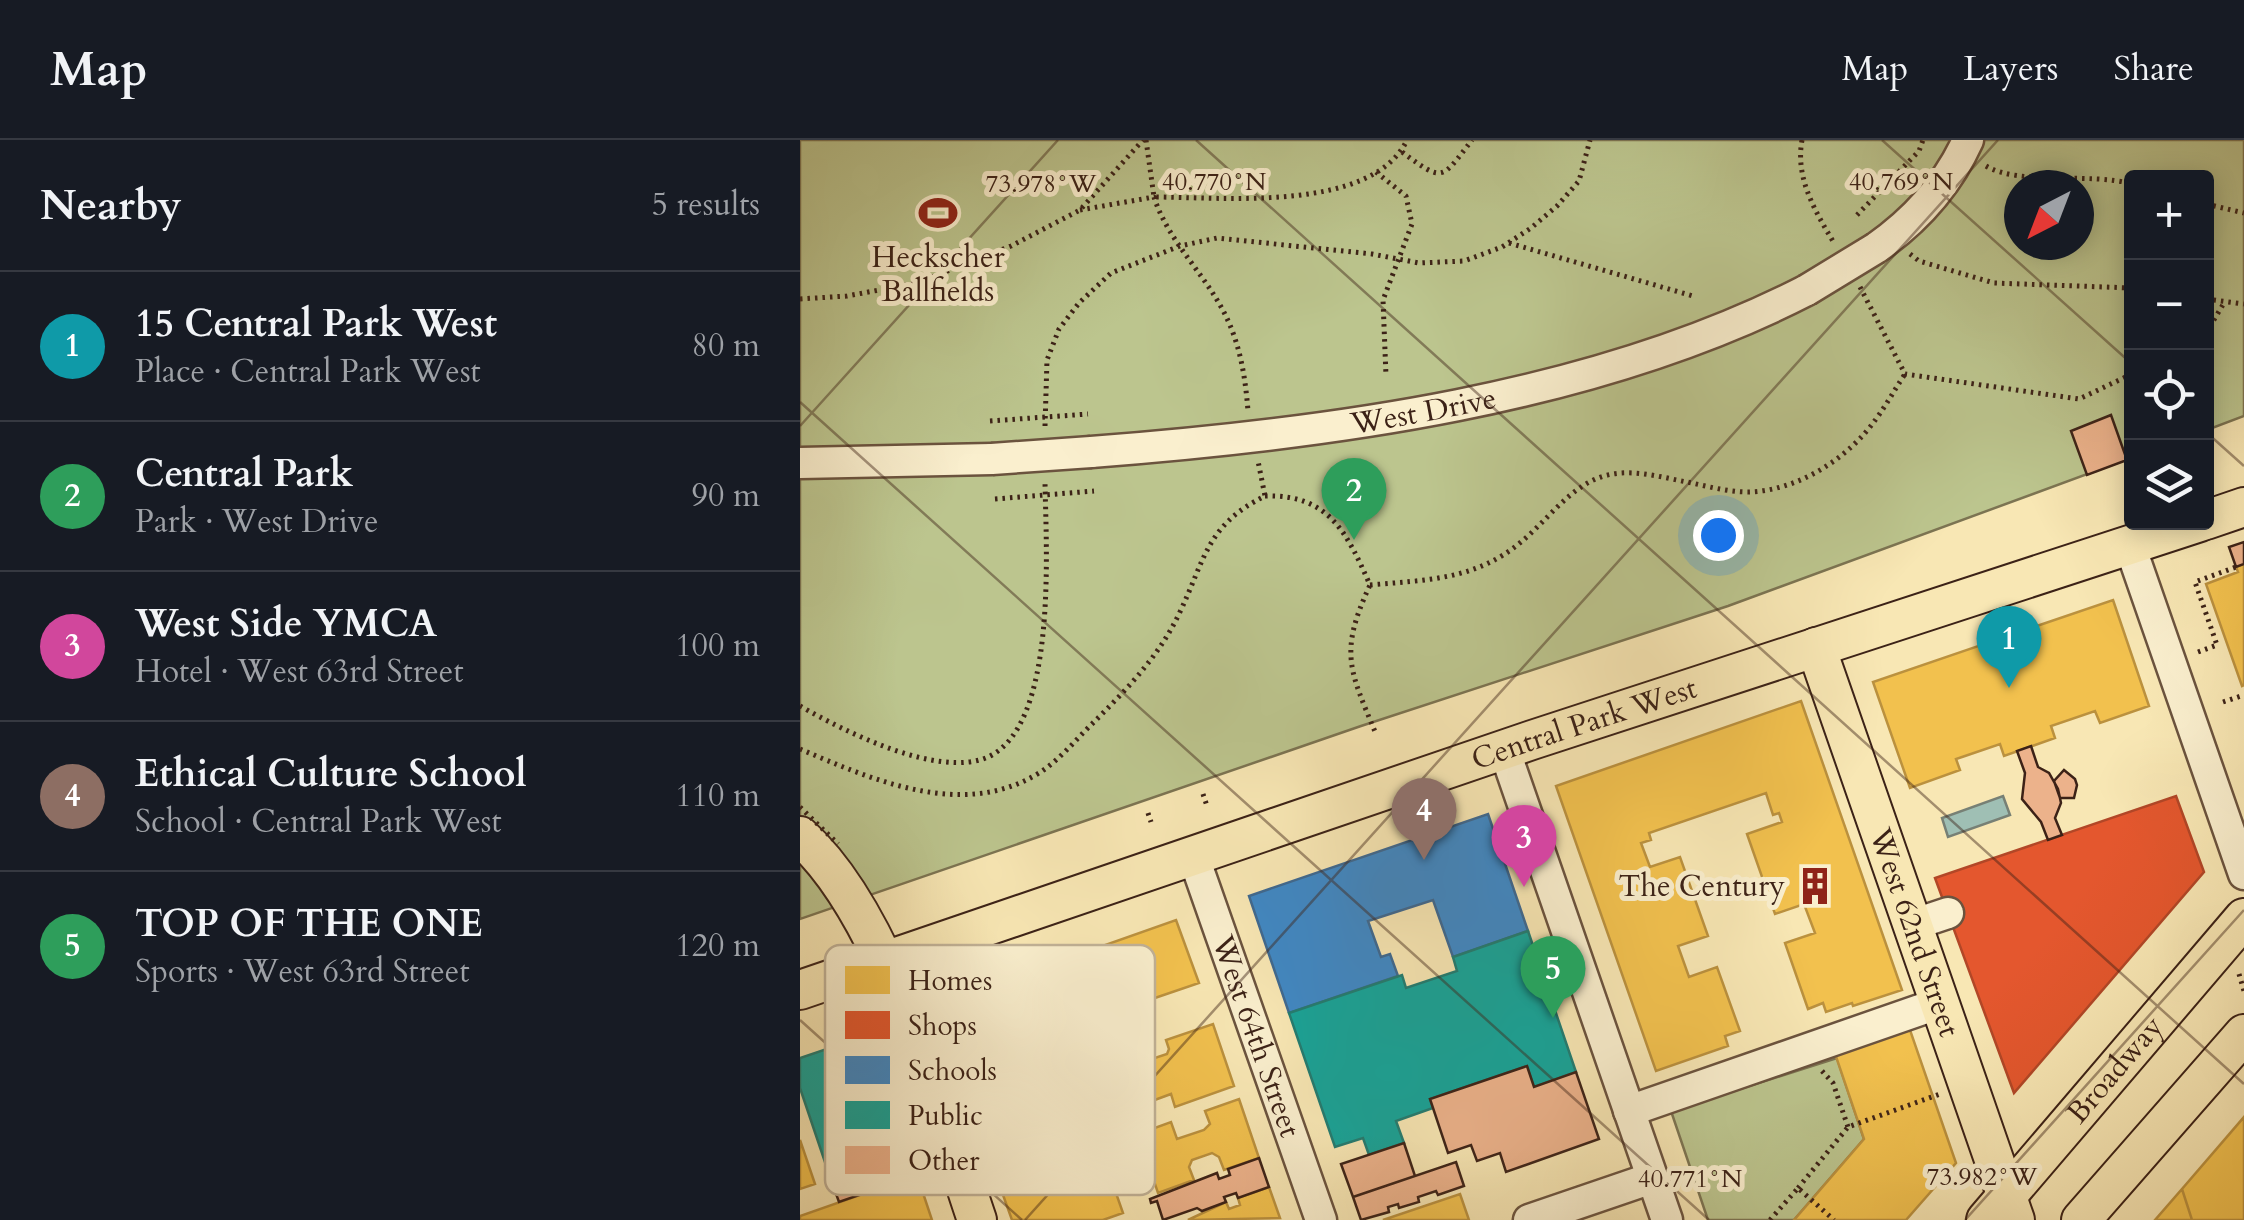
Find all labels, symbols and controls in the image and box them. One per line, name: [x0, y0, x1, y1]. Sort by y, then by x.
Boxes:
text: Map: [50, 37, 148, 102]
text: Map: [1842, 45, 1908, 93]
text: Layers: [1963, 45, 2058, 93]
text: Share: [2113, 45, 2194, 93]
text: 40.770°N: [1162, 165, 1266, 199]
text: 40.769°N: [1849, 165, 1953, 199]
text: 73.978°W: [986, 167, 1097, 201]
north arrow: [2004, 170, 2094, 260]
map controls: [2124, 170, 2214, 530]
button: +: [2124, 170, 2214, 260]
text: Nearby: [40, 177, 182, 234]
text: 5 results: [652, 183, 760, 227]
sports icon: Heckscher Ballfields: [917, 192, 959, 234]
place label: Heckscher Ballfields: [871, 237, 1005, 312]
button: −: [2124, 260, 2214, 350]
text: 15 Central Park West: [135, 298, 497, 350]
text: 1: [64, 324, 81, 368]
text: 80 m: [692, 324, 760, 368]
text: Place · Central Park West: [135, 350, 481, 394]
button: locate: [2124, 350, 2214, 440]
street label: West Drive: [1347, 377, 1500, 444]
button: layers: [2124, 440, 2214, 530]
text: Central Park: [135, 448, 353, 500]
pin: 2: [1322, 458, 1386, 540]
text: 2: [64, 474, 81, 518]
text: 90 m: [692, 474, 760, 518]
text: Park · West Drive: [135, 500, 379, 544]
your location: [1693, 510, 1744, 561]
text: West Side YMCA: [135, 598, 437, 650]
pin: 1: [1976, 606, 2042, 688]
text: 3: [64, 624, 81, 668]
text: 100 m: [675, 624, 760, 668]
text: Hotel · West 63rd Street: [135, 650, 463, 694]
street label: Central Park West: [1466, 667, 1702, 780]
text: Ethical Culture School: [135, 748, 526, 800]
text: 4: [64, 774, 81, 818]
text: 110 m: [675, 774, 760, 818]
pin: 4: [1392, 778, 1456, 860]
text: School · Central Park West: [135, 800, 502, 844]
pin: 3: [1492, 804, 1556, 887]
street label: West 62nd Street: [1860, 821, 1970, 1043]
building icon: The Century: [1794, 865, 1836, 907]
place label: The Century: [1619, 866, 1785, 907]
text: TOP OF THE ONE: [135, 898, 483, 950]
text: 5: [64, 924, 81, 968]
text: 120 m: [675, 924, 760, 968]
street label: West 64th Street: [1202, 929, 1311, 1143]
pin: 5: [1520, 936, 1586, 1018]
legend: [825, 945, 1155, 1195]
text: Sports · West 63rd Street: [135, 950, 470, 994]
text: Homes: [908, 962, 992, 1000]
text: Shops: [908, 1007, 977, 1045]
street label: Broadway: [2057, 1007, 2172, 1132]
text: Schools: [908, 1052, 997, 1090]
text: Public: [908, 1097, 983, 1135]
text: Other: [908, 1142, 980, 1180]
text: 73.982°W: [1927, 1160, 2038, 1194]
text: 40.771°N: [1638, 1162, 1742, 1196]

